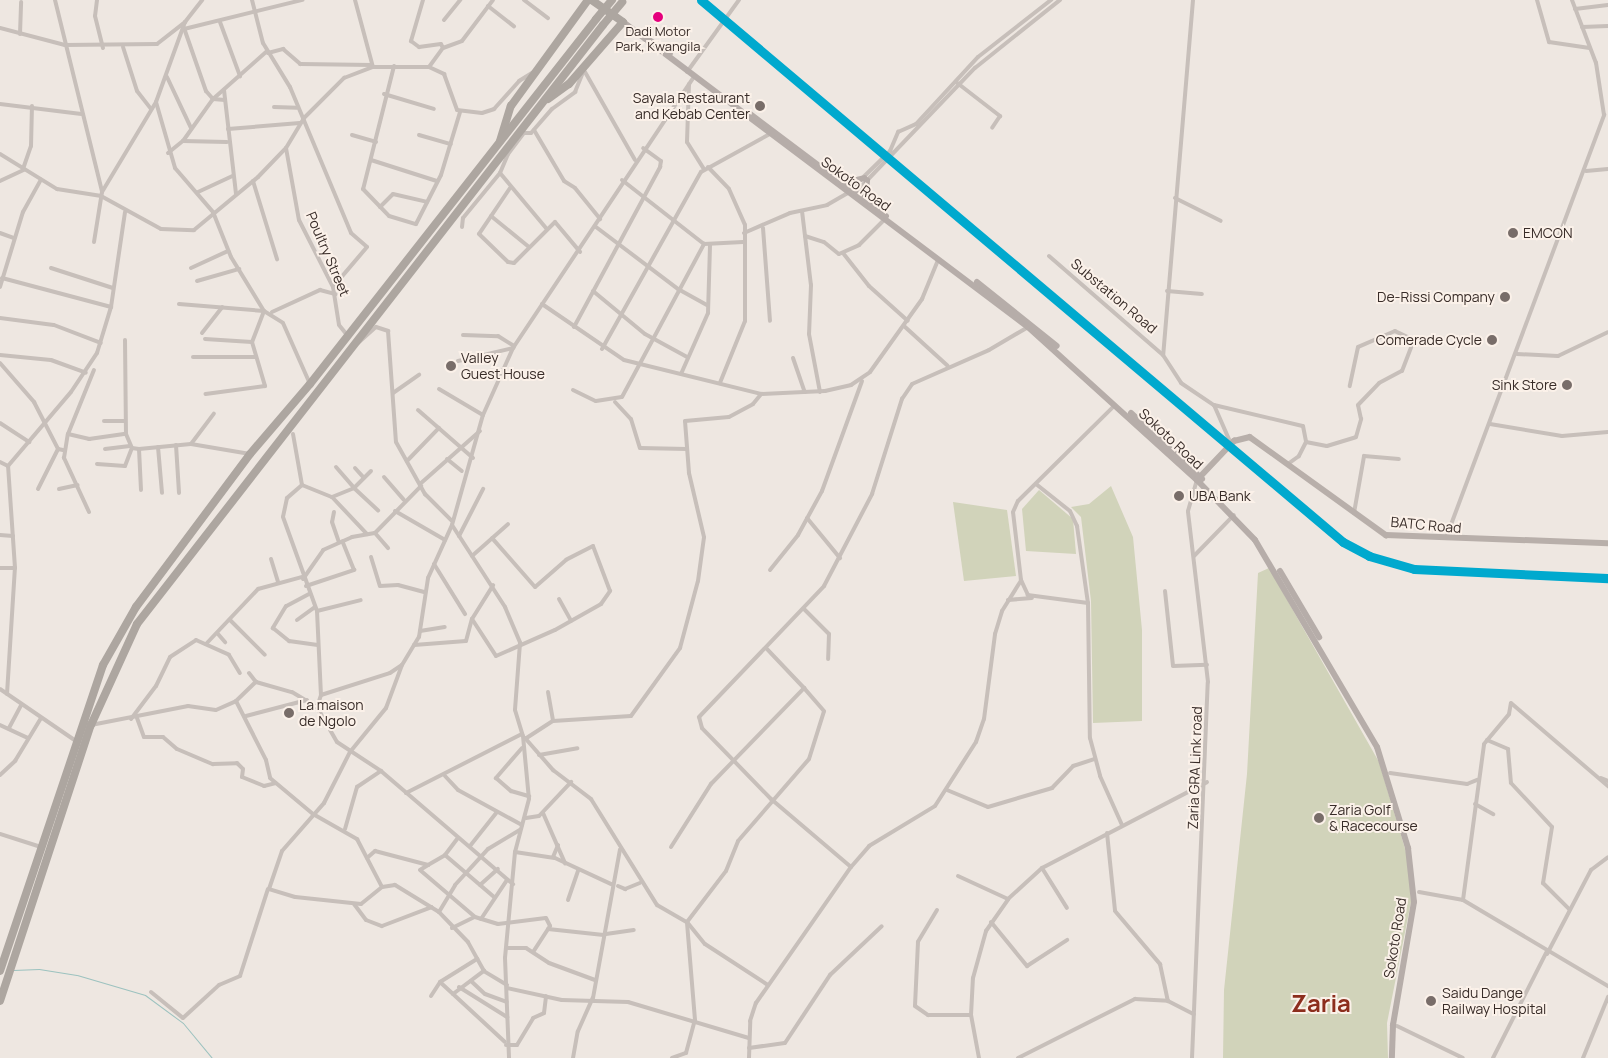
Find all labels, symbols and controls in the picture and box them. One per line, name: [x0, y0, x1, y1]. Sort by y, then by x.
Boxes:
marker: Dadi Motor Park, Kwangila: [653, 12, 663, 22]
place label: Dadi Motor Park, Kwangila: [615, 24, 701, 55]
place label: Sayala Restaurant and Kebab Center: [633, 90, 750, 122]
marker: Sayala Restaurant and Kebab Center: [754, 100, 766, 112]
street label: Sokoto Road: [818, 153, 894, 215]
street label: Poultry Street: [303, 209, 353, 299]
place label: EMCON: [1523, 225, 1572, 241]
marker: EMCON: [1507, 227, 1519, 239]
street label: Substation Road: [1067, 255, 1161, 337]
place label: De-Rissi Company: [1377, 289, 1495, 305]
marker: De-Rissi Company: [1499, 291, 1511, 303]
place label: Comerade Cycle: [1376, 332, 1482, 348]
marker: Comerade Cycle: [1486, 334, 1498, 346]
place label: Valley Guest House: [461, 350, 545, 382]
marker: Valley Guest House: [445, 360, 457, 372]
place label: Sink Store: [1492, 377, 1557, 393]
marker: Sink Store: [1561, 379, 1573, 391]
street label: Sokoto Road: [1135, 405, 1207, 473]
place label: UBA Bank: [1189, 488, 1251, 504]
marker: UBA Bank: [1173, 490, 1185, 502]
street label: BATC Road: [1390, 514, 1462, 536]
place label: La maison de Ngolo: [299, 697, 364, 730]
street label: Zaria GRA Link road: [1184, 706, 1206, 830]
marker: La maison de Ngolo: [283, 707, 295, 719]
place label: Zaria Golf & Racecourse: [1329, 802, 1418, 834]
marker: Zaria Golf & Racecourse: [1313, 812, 1325, 824]
street label: Sokoto Road: [1380, 896, 1410, 980]
place label: Saidu Dange Railway Hospital: [1442, 985, 1546, 1018]
district label: Zaria: [1291, 989, 1351, 1017]
marker: Saidu Dange Railway Hospital: [1424, 994, 1438, 1008]

